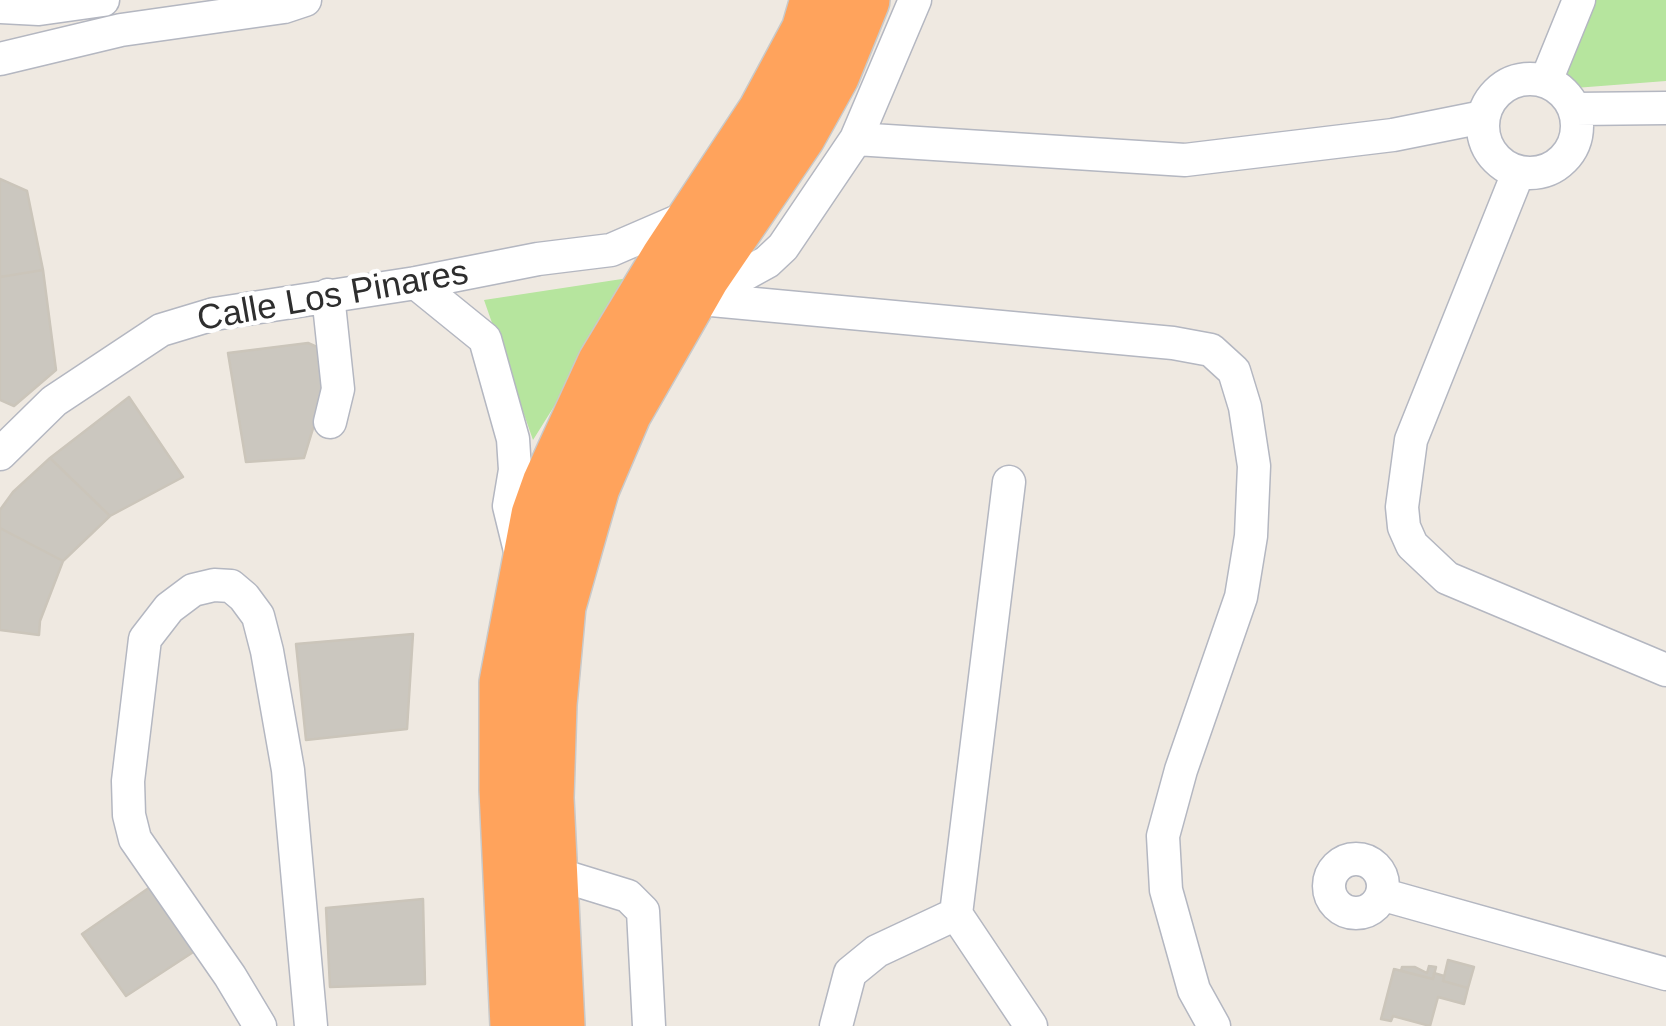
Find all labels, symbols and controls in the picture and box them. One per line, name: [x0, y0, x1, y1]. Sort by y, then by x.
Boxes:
street label: Calle Los Pinares: [194, 253, 472, 341]

